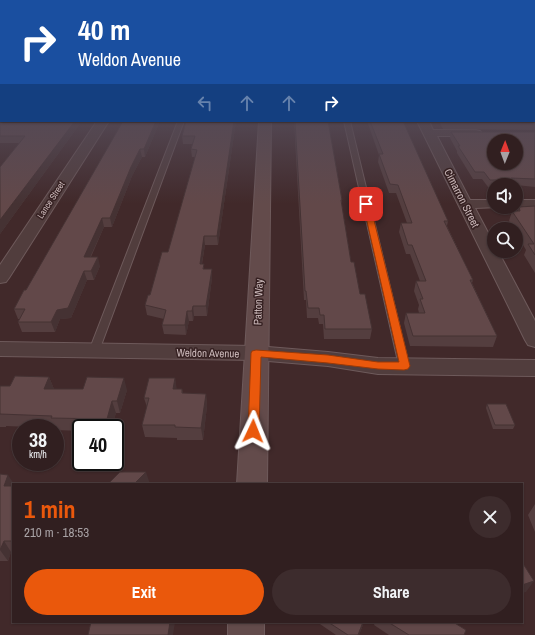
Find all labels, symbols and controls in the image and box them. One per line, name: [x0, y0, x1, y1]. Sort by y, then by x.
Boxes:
text: 40 m: [78, 11, 130, 49]
icon: right: [12, 16, 64, 68]
text: Weldon Avenue: [78, 47, 181, 72]
icon: left: [194, 92, 216, 114]
icon: ahead: [236, 92, 258, 114]
icon: ahead: [278, 92, 300, 114]
icon: right: [320, 92, 342, 114]
north arrow: [487, 134, 523, 170]
map controls: [487, 134, 523, 258]
street label: Cimarron Street: [441, 166, 483, 230]
button: sound: [487, 178, 523, 214]
street label: Lance Street: [35, 179, 67, 221]
pin: [349, 187, 383, 221]
icon: arrive: [355, 193, 377, 215]
button: search: [487, 222, 523, 258]
street label: Patton Way: [250, 278, 266, 325]
street label: Weldon Avenue: [176, 345, 240, 361]
position arrow: [232, 410, 274, 452]
speed limit sign: 40: [72, 419, 124, 471]
text: 38: [29, 426, 47, 453]
text: km/h: [29, 448, 47, 461]
text: 1 min: [24, 493, 75, 525]
button: close: [469, 496, 511, 538]
text: 210 m · 18:53: [24, 524, 89, 541]
button: Exit: [24, 569, 264, 615]
button: Share: [272, 569, 511, 615]

